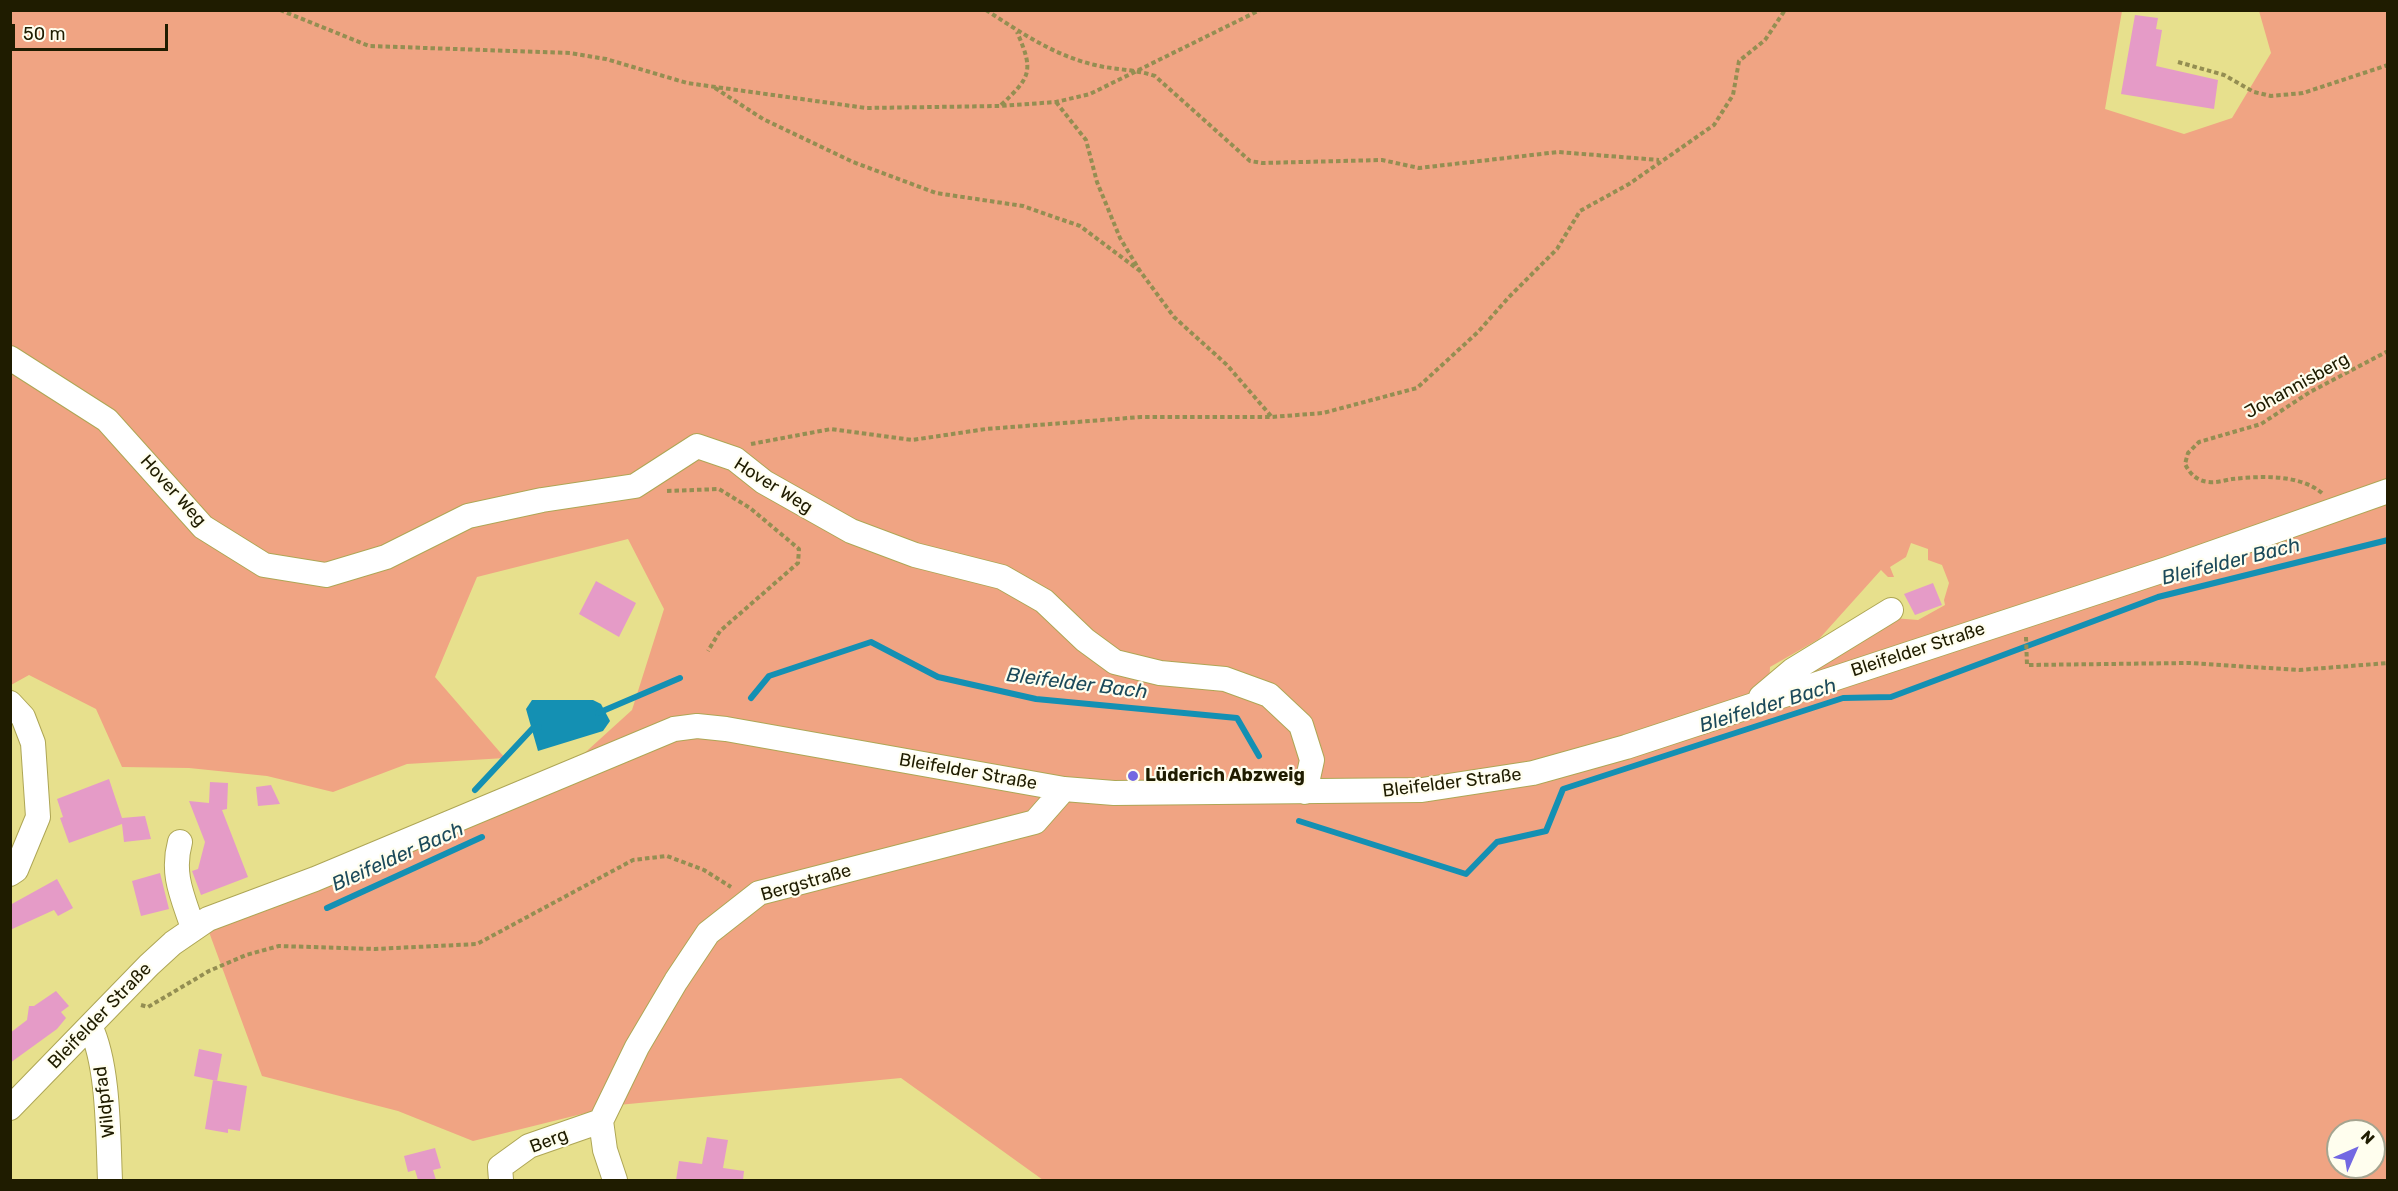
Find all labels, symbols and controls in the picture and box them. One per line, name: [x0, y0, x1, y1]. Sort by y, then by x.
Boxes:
scale bar: [15, 12, 171, 50]
text: 50 m: [23, 23, 66, 45]
street label: Johannisberg: [2241, 348, 2353, 424]
street label: Hover Weg: [135, 451, 211, 531]
street label: Hover Weg: [730, 453, 816, 519]
water label: Bleifelder Bach: [2159, 533, 2303, 591]
street label: Bleifelder Straße: [1848, 618, 1988, 682]
water label: Bleifelder Bach: [1005, 663, 1149, 705]
water label: Bleifelder Bach: [1697, 674, 1839, 738]
street label: Bleifelder Straße: [897, 749, 1039, 795]
street label: Bleifelder Straße: [1381, 764, 1523, 802]
place label: Lüderich Abzweig: [1145, 765, 1305, 787]
marker: Lüderich Abzweig: [1126, 769, 1140, 783]
water label: Bleifelder Bach: [328, 817, 468, 897]
street label: Bergstraße: [758, 860, 854, 906]
street label: Bleifelder Straße: [44, 958, 156, 1074]
street label: Wildpfad: [90, 1065, 120, 1139]
north arrow: [2326, 1119, 2386, 1179]
street label: Berg: [527, 1124, 571, 1158]
text: N: [2357, 1127, 2378, 1148]

